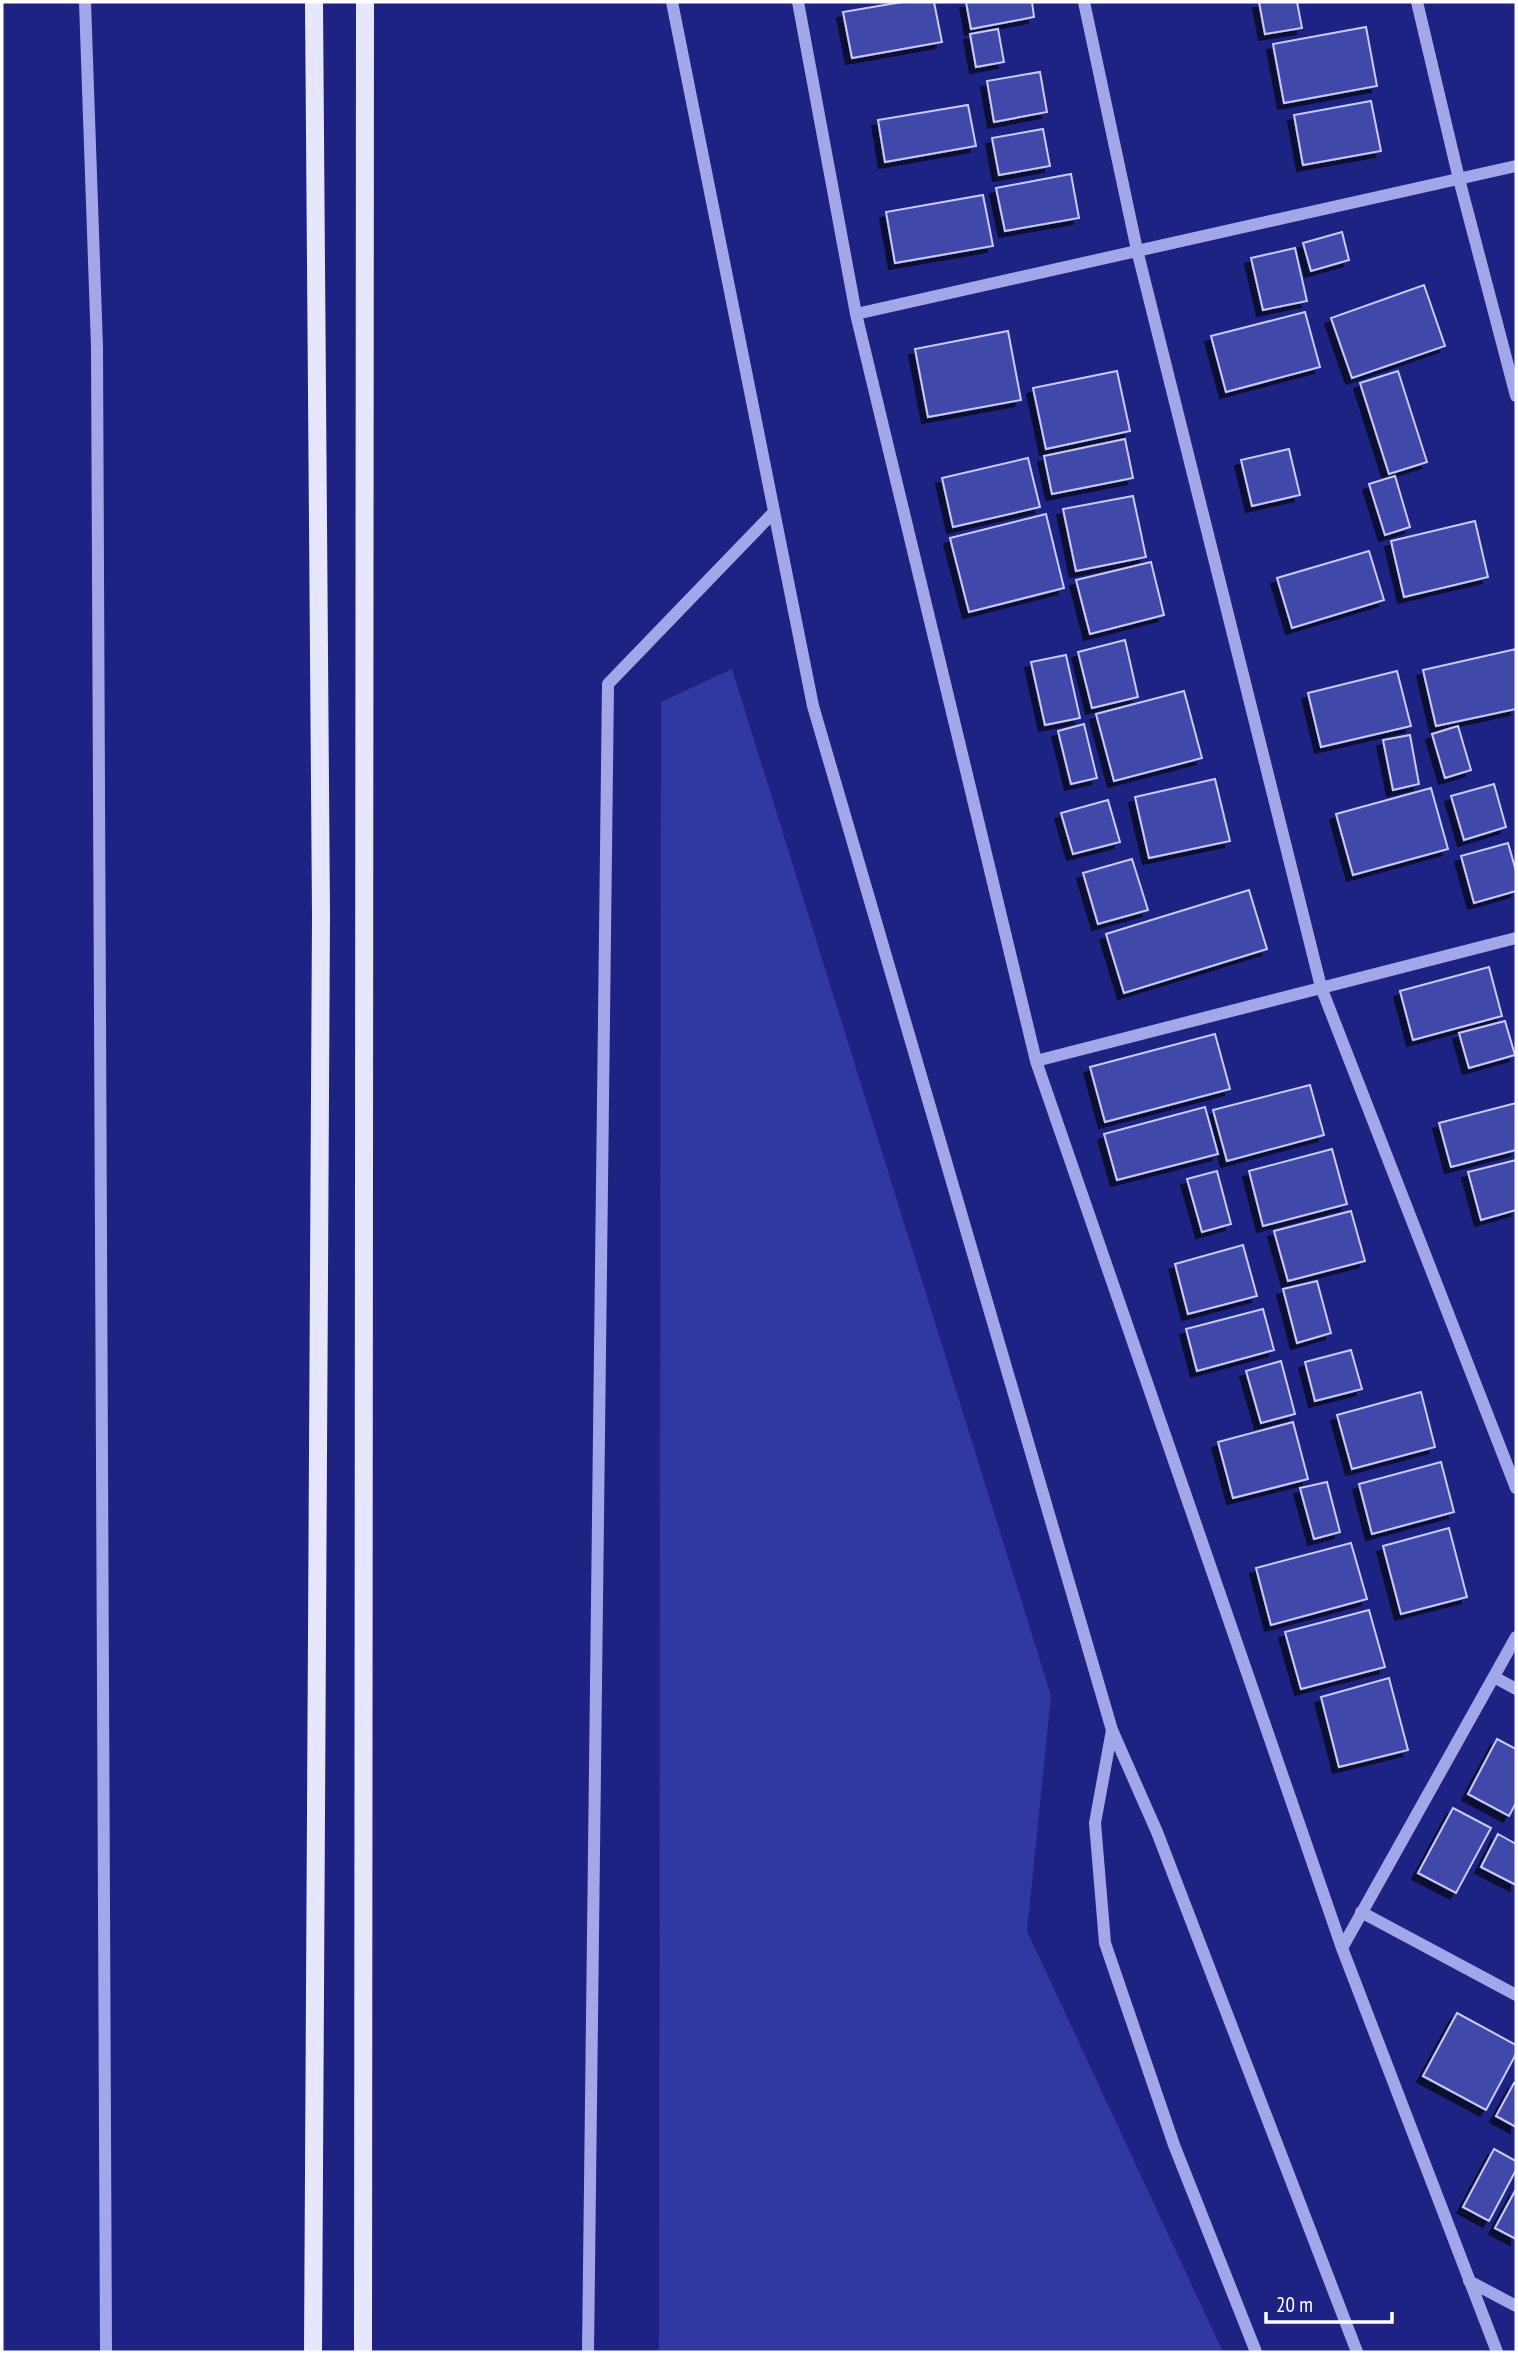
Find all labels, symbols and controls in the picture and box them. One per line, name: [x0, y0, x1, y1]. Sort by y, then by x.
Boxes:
scale bar: [1266, 2280, 1392, 2324]
text: 20 m: [1276, 2291, 1313, 2318]

